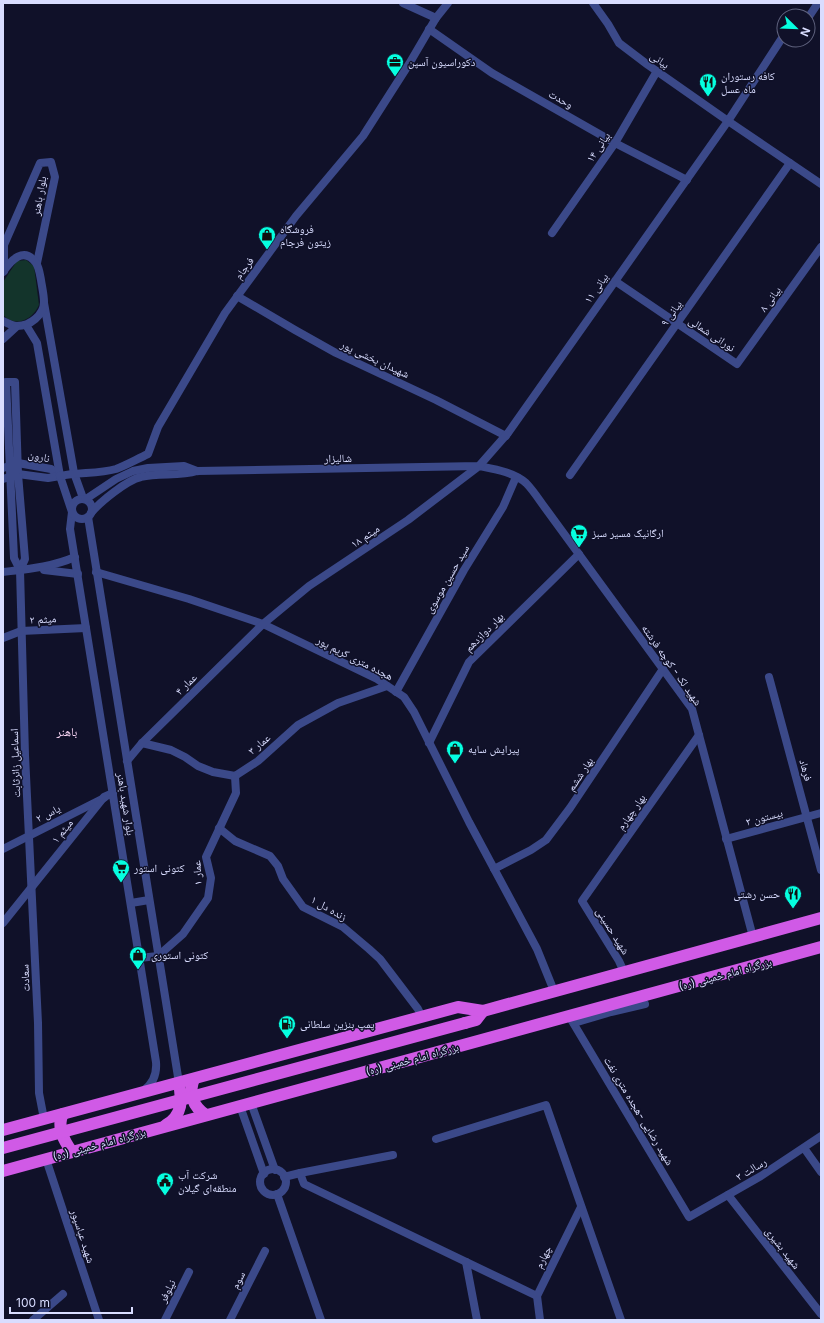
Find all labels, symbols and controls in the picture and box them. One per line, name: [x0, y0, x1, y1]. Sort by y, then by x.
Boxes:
north arrow: [776, 8, 816, 48]
text: N: [797, 25, 813, 39]
street label: بیانی: [648, 48, 672, 72]
office icon: دکوراسیون آسپن: [385, 52, 405, 77]
place label: دکوراسیون آسپن: [408, 55, 476, 69]
place label: کافه رستوران ماه عسل: [721, 69, 775, 96]
restaurant icon: کافه رستوران ماه عسل: [698, 72, 718, 97]
street label: وحدت: [546, 87, 576, 111]
street label: بیانی ۱۴: [583, 129, 613, 165]
street label: بلوار باهنر: [28, 175, 49, 218]
place label: فروشگاه زیتون فرجام: [280, 222, 331, 249]
shop icon: فروشگاه زیتون فرجام: [257, 225, 277, 250]
street label: فرجام: [231, 254, 257, 282]
street label: بیانی ۱۱: [581, 270, 611, 306]
street label: بیانی ۸: [756, 283, 784, 315]
street label: بیانی ۹: [657, 297, 685, 329]
street label: نورانی شمالی: [686, 313, 738, 355]
street label: شهیدان بخشی پور: [337, 337, 412, 381]
street label: نارون: [27, 447, 51, 465]
street label: شالیزار: [323, 451, 352, 465]
street label: میثم ۱۸: [348, 521, 383, 552]
supermarket icon: ارگانیک مسیر سبز: [569, 523, 589, 548]
place label: ارگانیک مسیر سبز: [591, 526, 664, 540]
street label: سید حسین موسوی: [422, 542, 472, 616]
street label: بهار دوازدهم: [461, 609, 507, 655]
street label: میثم ۲: [29, 611, 57, 628]
street label: شهید لک - کوچه فرشته: [639, 622, 705, 708]
street label: هجده متری کریم پور: [313, 632, 396, 684]
street label: عمار ۴: [172, 670, 200, 698]
district label: باهنر: [56, 724, 77, 739]
street label: اسماعیل زائرثابت: [7, 728, 23, 798]
street label: عمار ۳: [245, 730, 273, 757]
shop icon: پیرایش سایه: [445, 739, 465, 764]
place label: پیرایش سایه: [468, 742, 520, 756]
street label: بهار ششم: [564, 754, 597, 794]
street label: فرهاد: [796, 758, 816, 783]
street label: بلوار شهید باهنر: [114, 771, 138, 836]
street label: بهار چهارم: [614, 791, 648, 833]
street label: یاس ۲: [33, 801, 63, 825]
street label: بیستون ۲: [744, 805, 784, 829]
street label: میثم ۱: [48, 816, 77, 846]
supermarket icon: کتونی استور: [111, 858, 131, 883]
street label: عمار ۱: [189, 860, 205, 886]
place label: کتونی استور: [133, 861, 185, 875]
restaurant icon: حسن رشتی: [783, 884, 803, 909]
place label: حسن رشتی: [733, 887, 780, 901]
street label: زنده دل ۱: [309, 892, 349, 924]
street label: شهید حسینی: [593, 905, 633, 957]
shop icon: کتونی استوری: [128, 945, 148, 970]
place label: کتونی استوری: [151, 948, 209, 962]
street label: بزرگراه امام خمینی (ره): [677, 955, 773, 993]
street label: سعادت: [17, 964, 33, 992]
fuel station icon: پمپ بنزین سلطانی: [277, 1014, 297, 1039]
place label: پمپ بنزین سلطانی: [300, 1017, 375, 1031]
street label: بزرگراه امام خمینی (ره): [364, 1040, 460, 1078]
street label: شهید رضایی -هجده متری نفت: [601, 1054, 677, 1168]
street label: بزرگراه امام خمینی (ره): [51, 1125, 147, 1163]
street label: رسالت ۳: [733, 1154, 769, 1184]
place label: شرکت آب منطقه‌ای گیلان: [178, 1168, 237, 1195]
public building icon: شرکت آب منطقه‌ای گیلان: [155, 1171, 175, 1196]
street label: شهید عباسپور: [67, 1206, 98, 1265]
street label: شهید بشیری: [762, 1224, 804, 1272]
street label: چهارم: [531, 1243, 555, 1271]
street label: سوم: [228, 1269, 248, 1291]
street label: نیلوفر: [155, 1277, 179, 1306]
scale bar: [10, 1289, 132, 1315]
text: 100 m: [16, 1295, 50, 1310]

